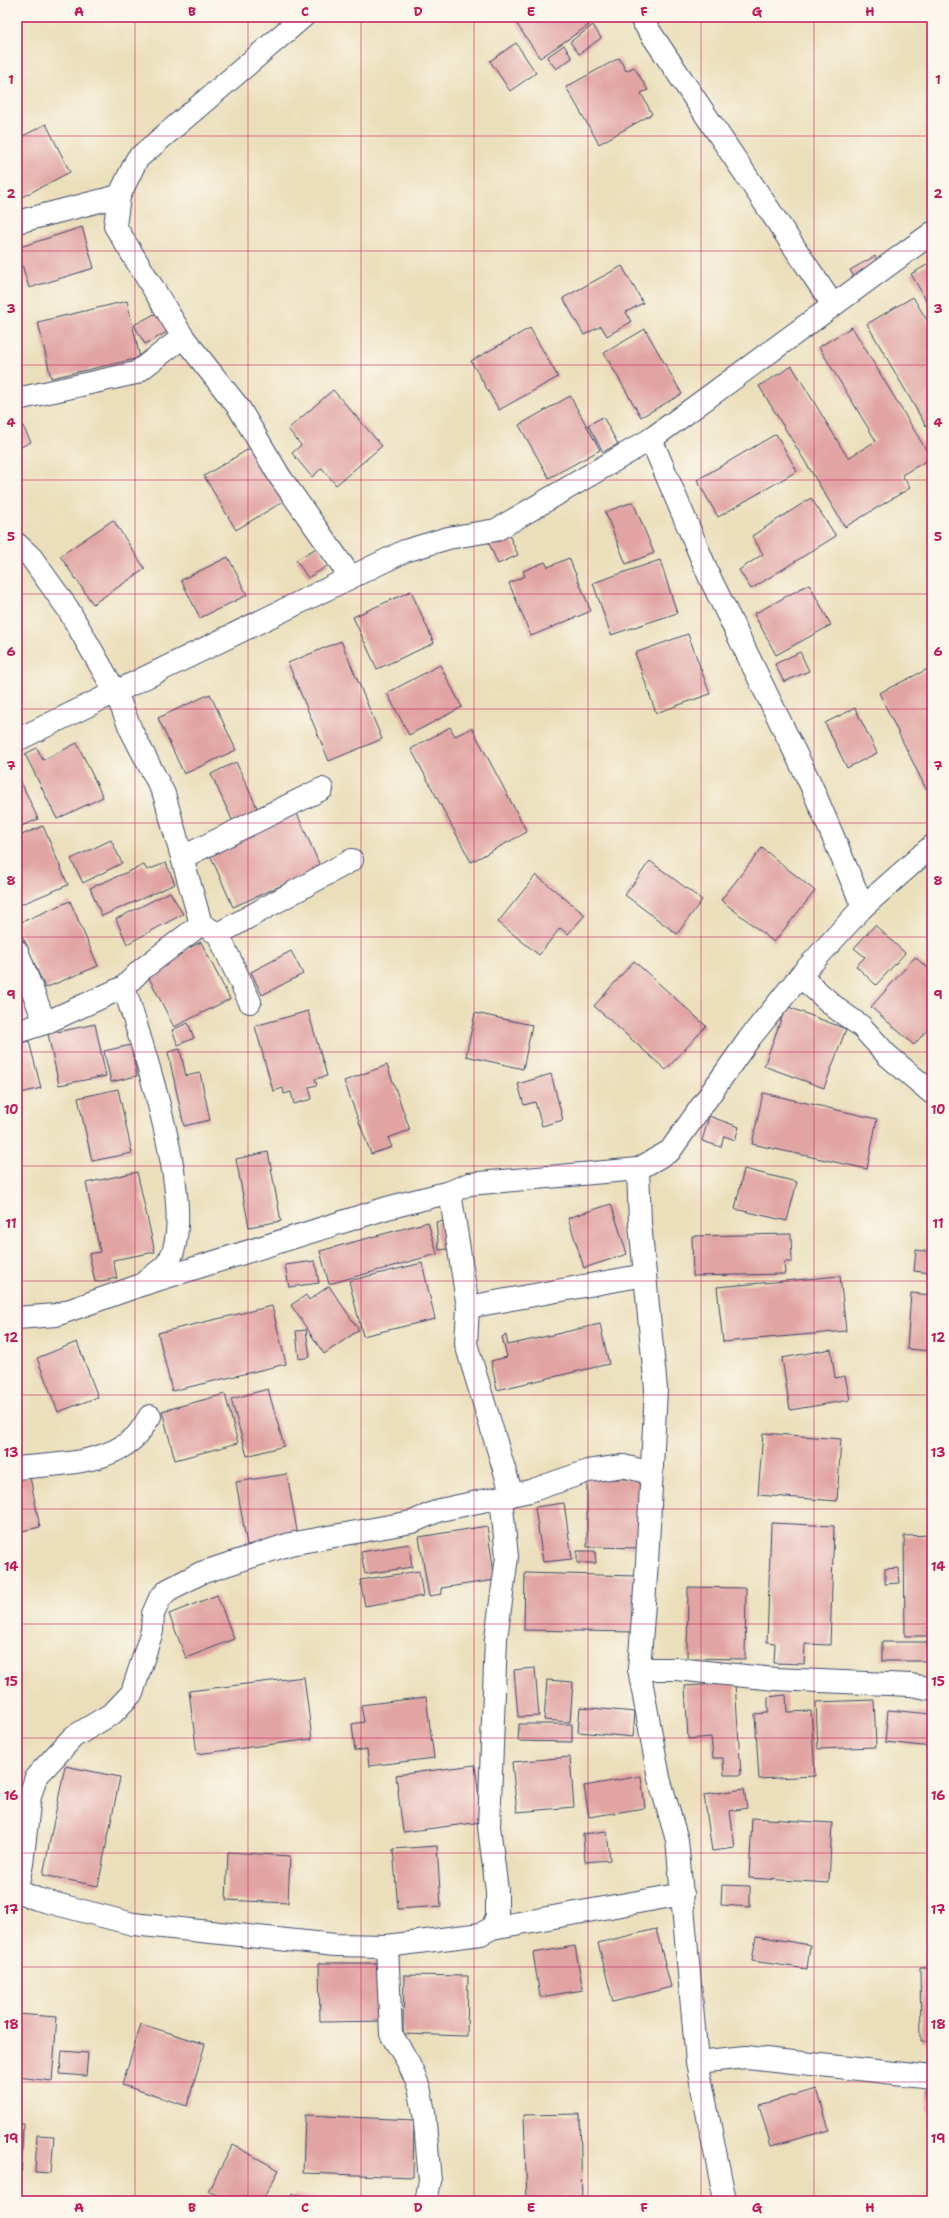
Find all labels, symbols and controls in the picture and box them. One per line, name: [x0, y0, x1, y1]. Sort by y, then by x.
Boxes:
text: A: [74, 3, 84, 20]
text: B: [188, 3, 196, 20]
text: C: [301, 3, 309, 20]
text: D: [413, 3, 423, 20]
text: E: [527, 3, 536, 20]
text: F: [640, 3, 648, 20]
text: G: [752, 3, 763, 20]
text: H: [865, 3, 875, 20]
text: 1: [8, 71, 14, 88]
text: 1: [935, 71, 941, 88]
text: 2: [6, 185, 16, 202]
text: 2: [933, 185, 943, 202]
text: 3: [6, 300, 16, 317]
text: 3: [933, 300, 943, 317]
text: 4: [6, 414, 16, 431]
text: 4: [933, 414, 943, 431]
text: 5: [7, 528, 15, 545]
text: 5: [934, 528, 942, 545]
text: 6: [6, 643, 16, 660]
text: 6: [933, 643, 943, 660]
text: 7: [6, 757, 16, 774]
text: 7: [933, 757, 943, 774]
text: 8: [6, 872, 16, 889]
text: 8: [933, 872, 943, 889]
text: 9: [6, 986, 16, 1003]
text: 9: [933, 986, 943, 1003]
text: 10: [4, 1101, 18, 1118]
text: 10: [931, 1101, 945, 1118]
text: 11: [5, 1215, 17, 1232]
text: 11: [932, 1215, 944, 1232]
text: 12: [4, 1329, 18, 1346]
text: 12: [931, 1329, 945, 1346]
text: 13: [4, 1444, 18, 1461]
text: 13: [931, 1444, 945, 1461]
text: 14: [4, 1558, 18, 1575]
text: 14: [931, 1558, 945, 1575]
text: 15: [4, 1673, 18, 1690]
text: 15: [931, 1673, 945, 1690]
text: 16: [4, 1787, 18, 1804]
text: 16: [931, 1787, 945, 1804]
text: 17: [4, 1901, 18, 1918]
text: 17: [931, 1901, 945, 1918]
text: 18: [4, 2016, 18, 2033]
text: 18: [931, 2016, 945, 2033]
text: 19: [4, 2130, 18, 2147]
text: 19: [931, 2130, 945, 2147]
text: A: [74, 2199, 84, 2216]
text: B: [188, 2199, 196, 2216]
text: C: [301, 2199, 309, 2216]
text: D: [413, 2199, 423, 2216]
text: E: [527, 2199, 536, 2216]
text: F: [640, 2199, 648, 2216]
text: G: [752, 2199, 763, 2216]
text: H: [865, 2199, 875, 2216]

